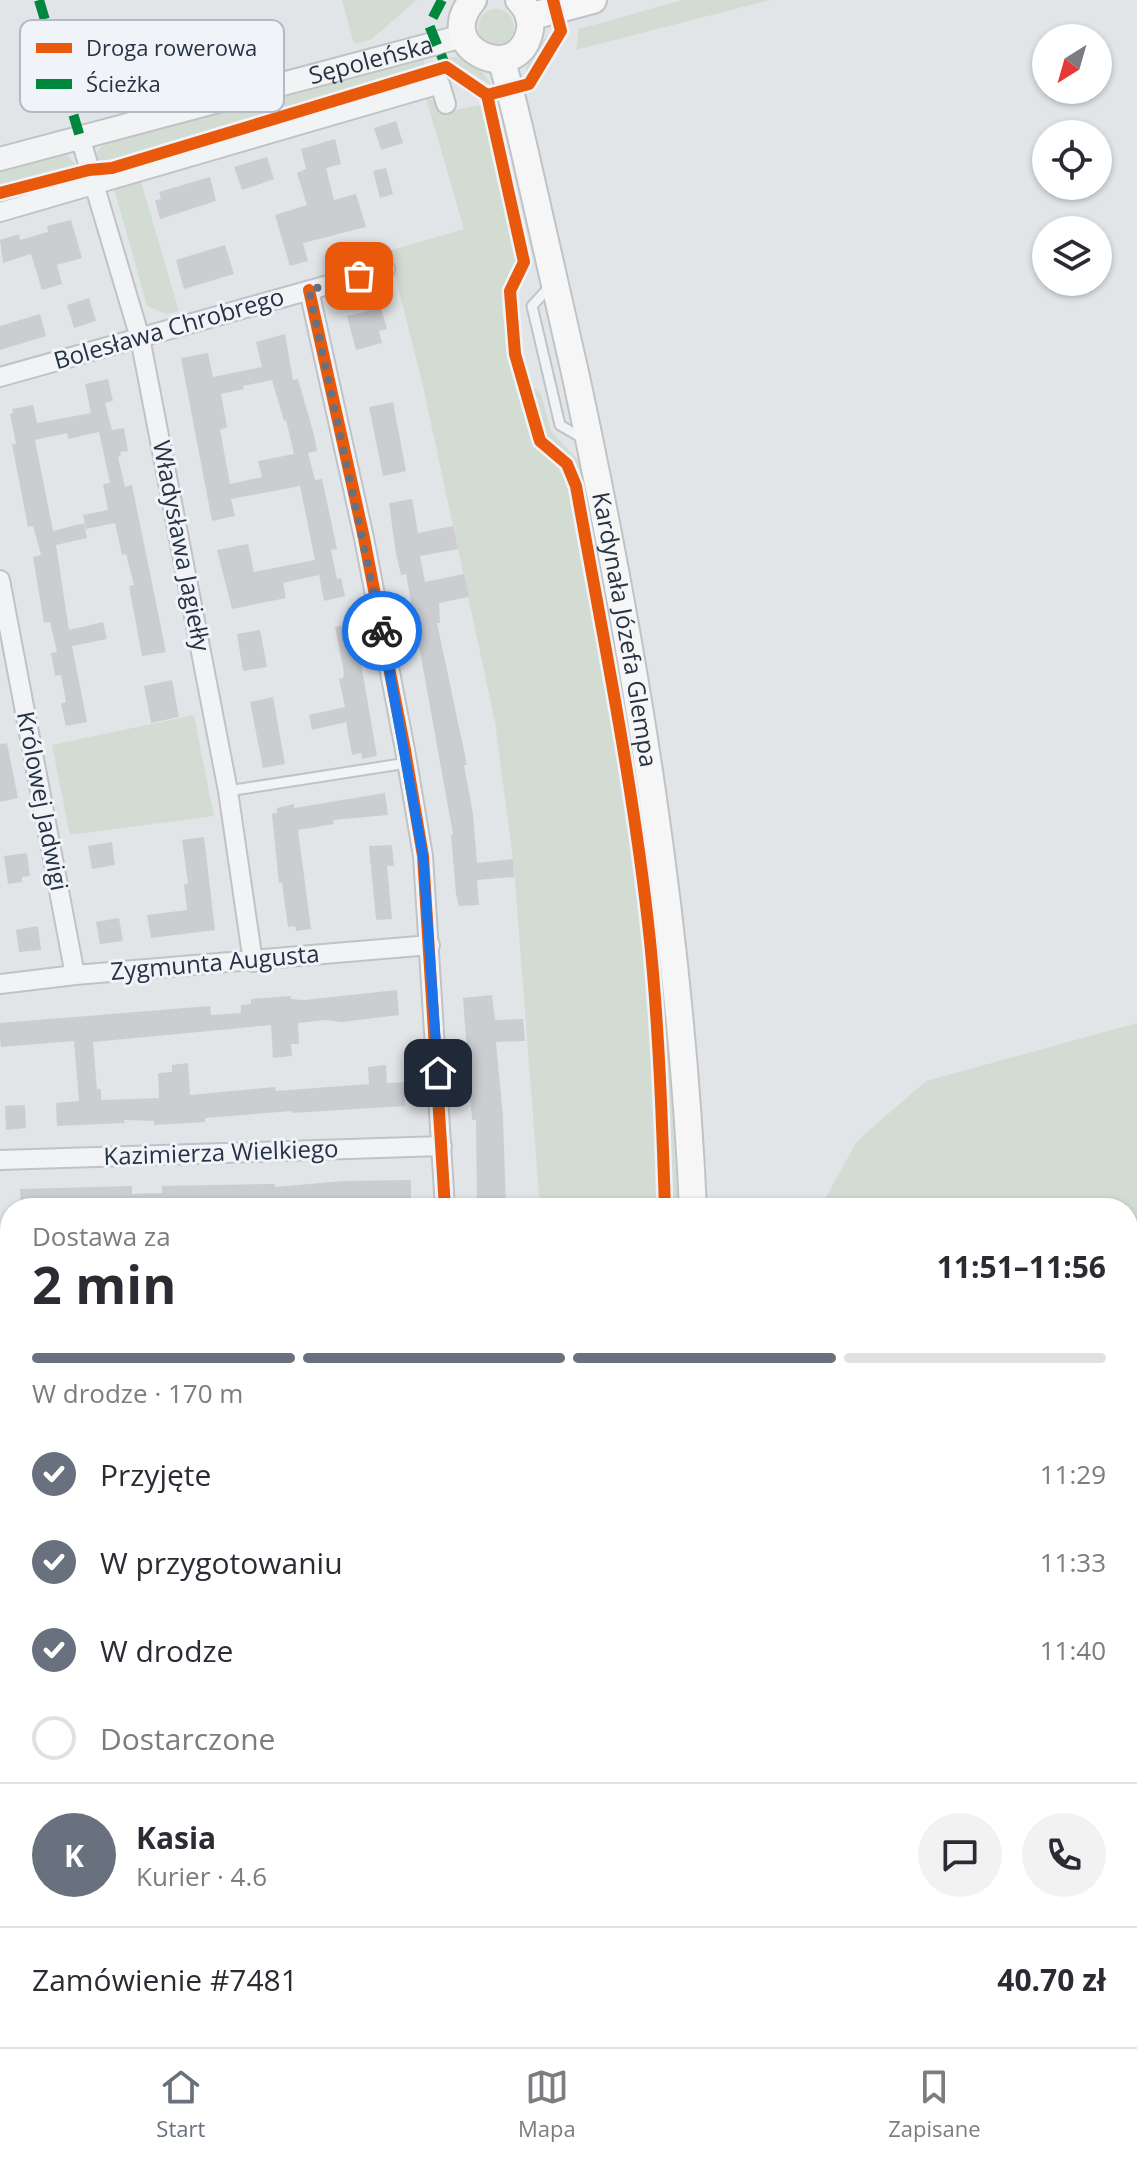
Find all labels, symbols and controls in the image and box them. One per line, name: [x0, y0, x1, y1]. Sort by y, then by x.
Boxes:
legend: [20, 20, 284, 112]
north arrow: [1032, 24, 1112, 104]
map controls: [1032, 24, 1112, 296]
street label: Sępoleńska: [305, 27, 437, 91]
text: Droga rowerowa: [86, 32, 257, 62]
text: Ścieżka: [86, 68, 161, 98]
button: locate: [1032, 120, 1112, 200]
button: layers: [1032, 216, 1112, 296]
pin: [325, 242, 393, 310]
icon: bag: [337, 254, 381, 298]
street label: Bolesława Chrobrego: [50, 279, 288, 376]
street label: Władysława Jagiełły: [146, 438, 219, 655]
street label: Kardynała Józefa Glempa: [585, 489, 666, 769]
courier: [342, 591, 422, 671]
icon: bike: [360, 609, 404, 653]
street label: Królowej Jadwigi: [10, 708, 77, 893]
street label: Zygmunta Augusta: [109, 936, 321, 987]
pin: [404, 1039, 472, 1107]
icon: home: [416, 1051, 460, 1095]
street label: Kazimierza Wielkiego: [103, 1131, 339, 1172]
text: Dostawa za: [32, 1218, 171, 1254]
text: 11:51–11:56: [937, 1246, 1106, 1287]
text: 2 min: [32, 1248, 176, 1319]
text: W drodze · 170 m: [32, 1375, 243, 1411]
icon: check: [32, 1452, 76, 1496]
text: Przyjęte: [100, 1454, 211, 1495]
text: 11:29: [1040, 1456, 1106, 1492]
icon: check: [32, 1540, 76, 1584]
text: W przygotowaniu: [100, 1542, 343, 1583]
text: 11:33: [1040, 1544, 1106, 1580]
icon: check: [32, 1628, 76, 1672]
text: W drodze: [100, 1630, 233, 1671]
text: 11:40: [1040, 1632, 1106, 1668]
text: Dostarczone: [100, 1718, 275, 1759]
button: chat: [918, 1813, 1002, 1897]
button: phone: [1022, 1813, 1106, 1897]
text: Kasia: [136, 1817, 216, 1858]
text: K: [64, 1835, 84, 1876]
text: Kurier · 4.6: [136, 1858, 267, 1894]
text: Zamówienie #7481: [32, 1959, 298, 2000]
text: 40.70 zł: [997, 1959, 1106, 2000]
tab: Start: [156, 2065, 205, 2143]
tab: Mapa: [518, 2065, 576, 2143]
tab: Zapisane: [888, 2065, 981, 2143]

